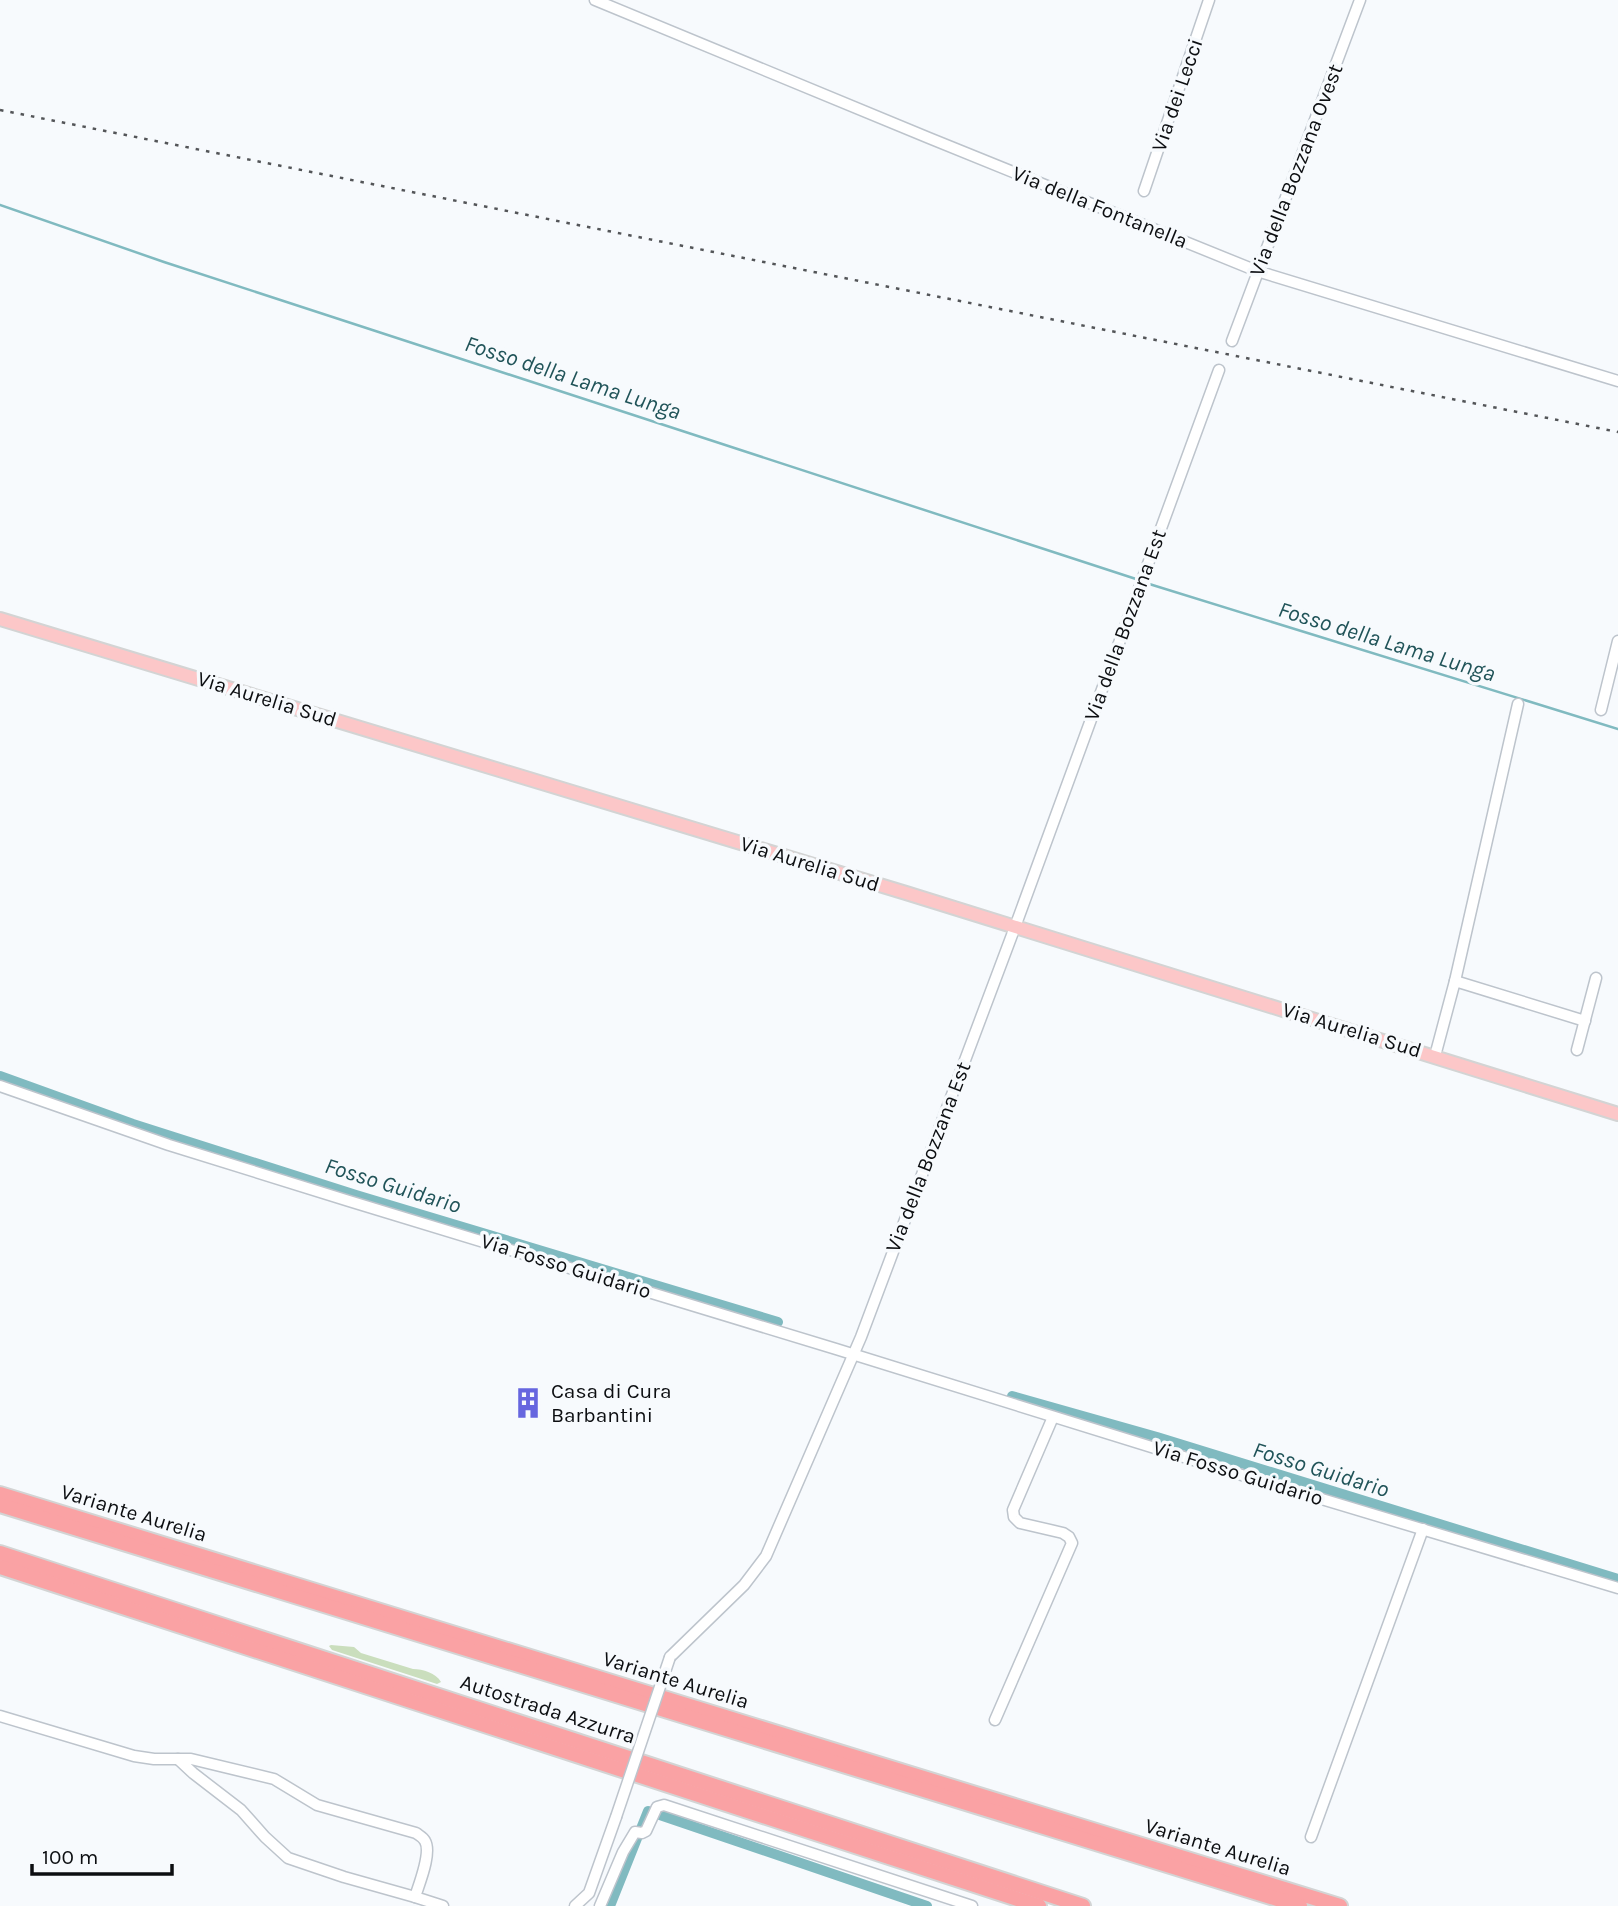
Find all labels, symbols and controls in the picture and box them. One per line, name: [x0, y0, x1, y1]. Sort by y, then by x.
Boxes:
street label: Via dei Lecci: [1147, 35, 1207, 155]
street label: Via della Bozzana Ovest: [1244, 60, 1348, 279]
street label: Via della Fontanella: [1009, 161, 1191, 253]
water label: Fosso della Lama Lunga: [461, 330, 684, 425]
street label: Via della Bozzana Est: [1079, 526, 1171, 724]
water label: Fosso della Lama Lunga: [1275, 596, 1499, 687]
street label: Via Aurelia Sud: [194, 666, 340, 732]
street label: Via Aurelia Sud: [737, 831, 883, 897]
street label: Via Aurelia Sud: [1279, 997, 1425, 1063]
street label: Via della Bozzana Est: [881, 1058, 975, 1256]
water label: Fosso Guidario: [322, 1152, 464, 1219]
street label: Via Fosso Guidario: [478, 1229, 654, 1303]
place label: Casa di Cura Barbantini: [551, 1379, 671, 1427]
building icon: Casa di Cura Barbantini: [511, 1386, 545, 1420]
street label: Via Fosso Guidario: [1150, 1436, 1326, 1510]
water label: Fosso Guidario: [1250, 1436, 1392, 1503]
street label: Variante Aurelia: [58, 1479, 210, 1547]
street label: Variante Aurelia: [600, 1646, 752, 1714]
street label: Autostrada Azzurra: [457, 1669, 639, 1749]
street label: Variante Aurelia: [1142, 1813, 1294, 1881]
scale bar: [32, 1832, 172, 1876]
text: 100 m: [42, 1845, 99, 1869]

